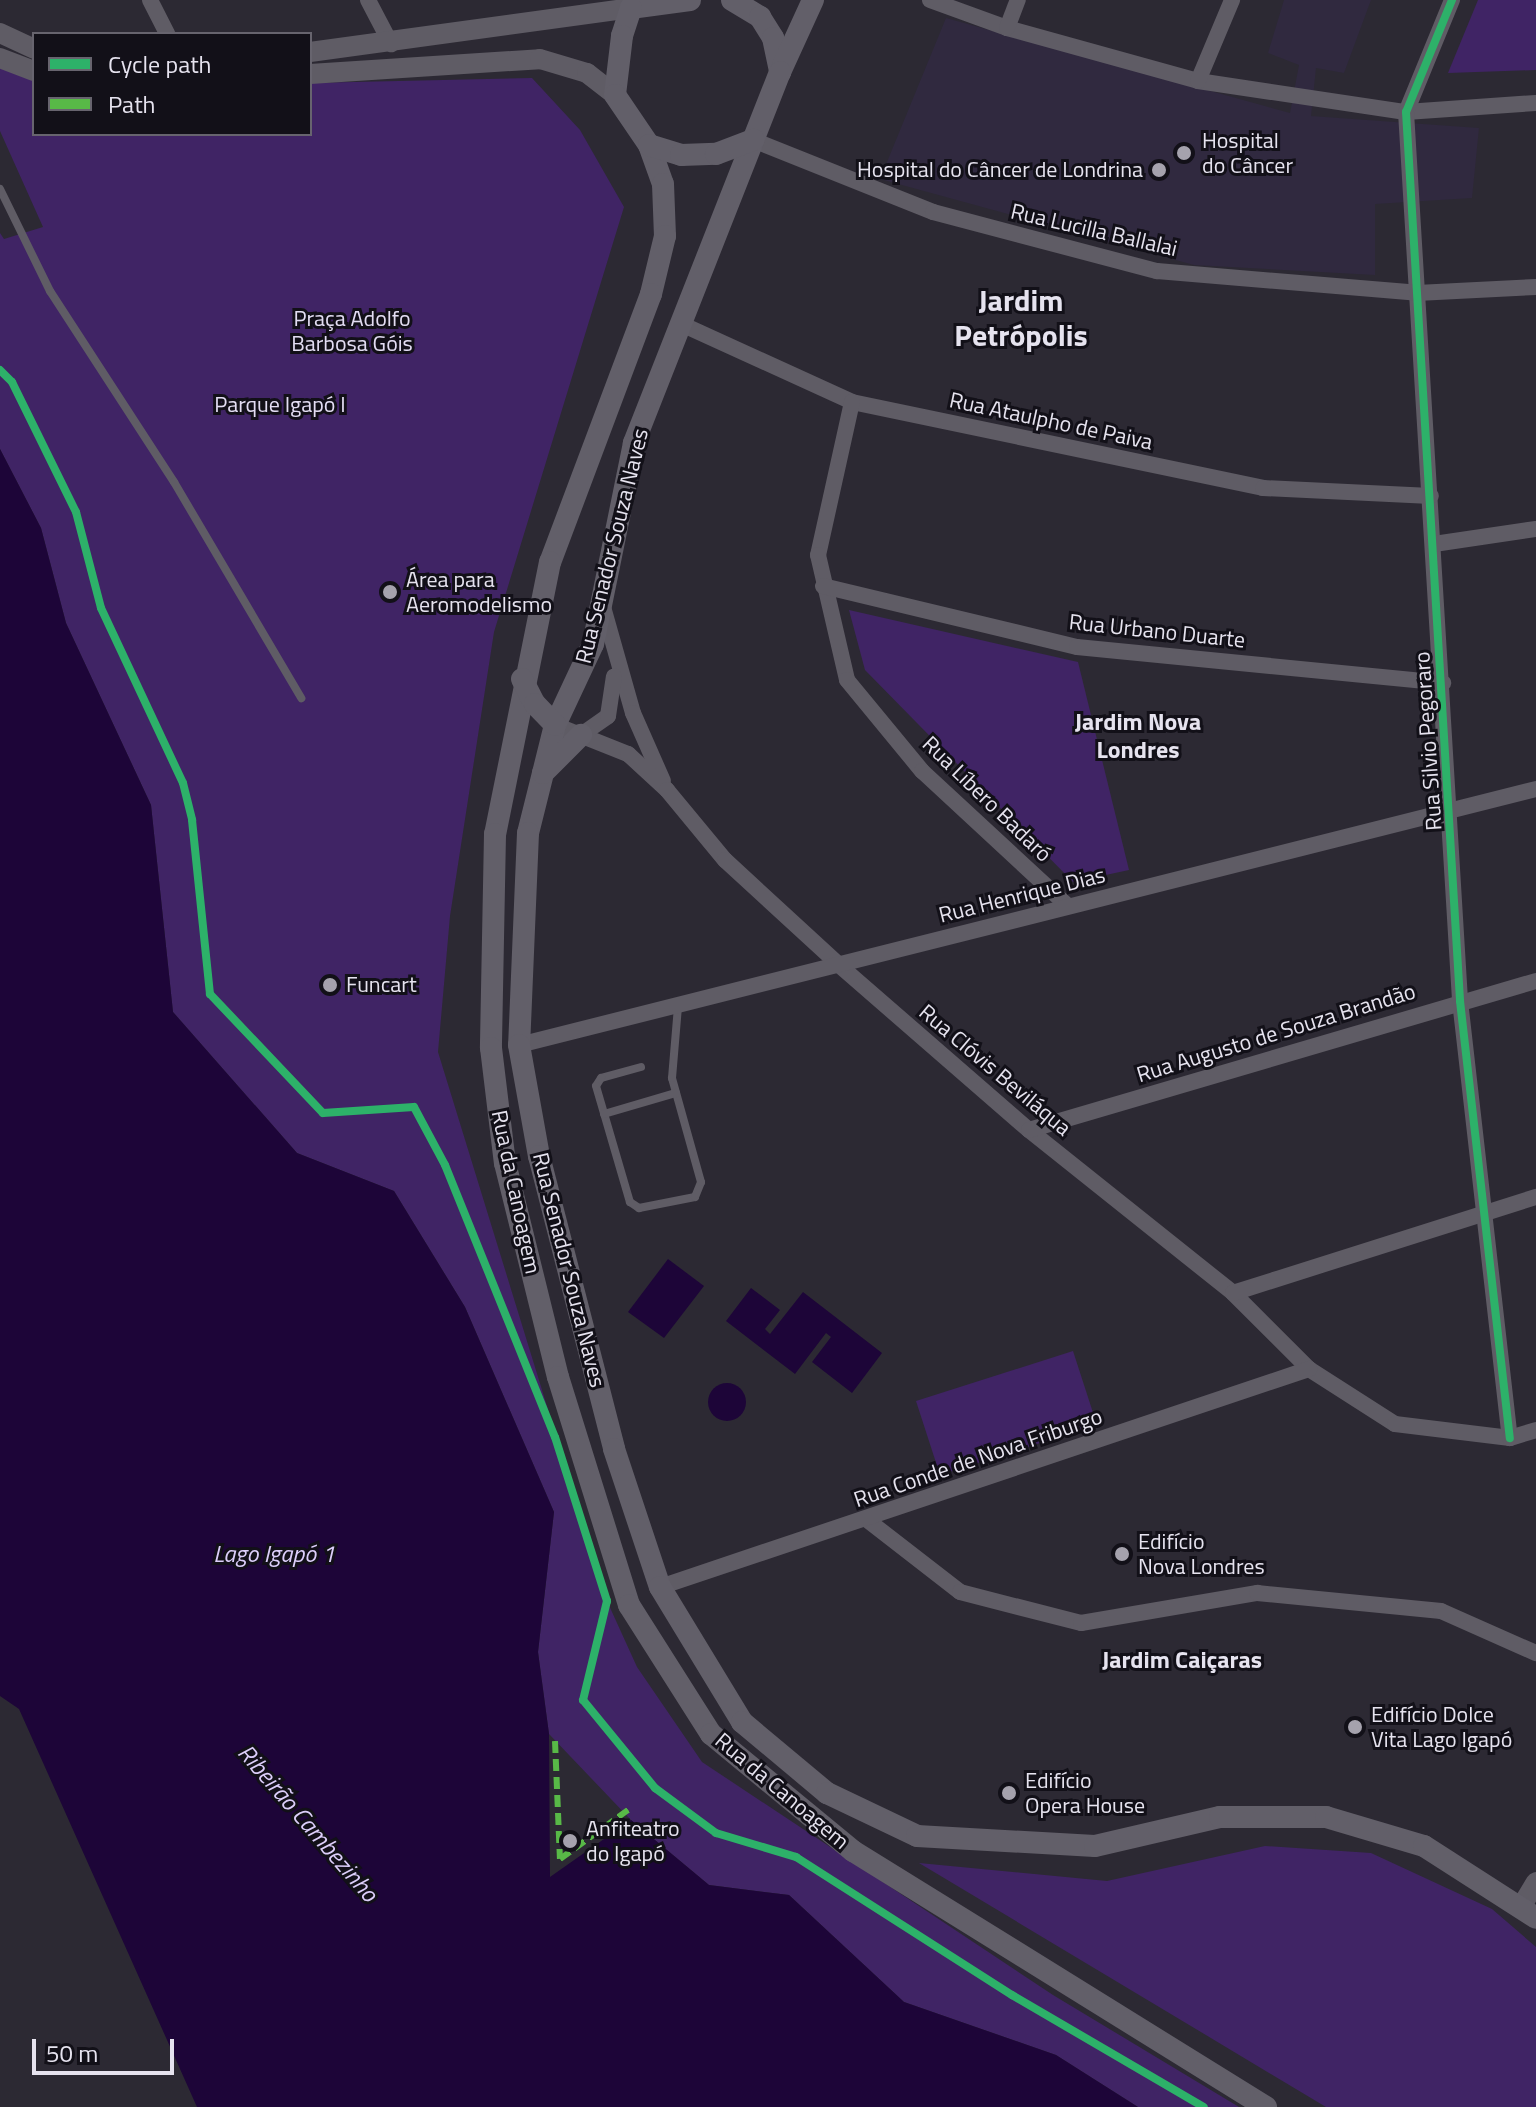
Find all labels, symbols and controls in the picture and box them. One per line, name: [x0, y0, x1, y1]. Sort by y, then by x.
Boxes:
legend: [32, 32, 312, 136]
text: Cycle path: [108, 46, 211, 82]
text: Path: [108, 86, 155, 122]
place label: Hospital do Câncer: [1202, 127, 1293, 178]
marker: Hospital do Câncer: [1173, 142, 1195, 164]
place label: Hospital do Câncer de Londrina: [857, 157, 1143, 183]
marker: Hospital do Câncer de Londrina: [1150, 161, 1168, 179]
street label: Rua Lucilla Ballalai: [1008, 198, 1180, 262]
district label: Jardim Petrópolis: [954, 282, 1088, 352]
park label: Praça Adolfo Barbosa Góis: [291, 305, 413, 356]
street label: Rua Ataulpho de Paiva: [947, 387, 1155, 455]
park label: Parque Igapó I: [214, 392, 346, 418]
street label: Rua Senador Souza Naves: [570, 426, 654, 666]
place label: Área para Aeromodelismo: [406, 566, 552, 618]
marker: Área para Aeromodelismo: [381, 583, 399, 601]
street label: Rua Urbano Duarte: [1068, 609, 1246, 653]
street label: Rua Silvio Pegoraro: [1409, 651, 1447, 831]
district label: Jardim Nova Londres: [1075, 708, 1201, 764]
street label: Rua Líbero Badaró: [917, 731, 1057, 867]
street label: Rua Henrique Dias: [936, 862, 1108, 928]
place label: Funcart: [346, 972, 417, 998]
marker: Funcart: [321, 976, 339, 994]
street label: Rua Augusto de Souza Brandão: [1133, 978, 1419, 1088]
street label: Rua Clóvis Beviláqua: [914, 999, 1076, 1141]
street label: Rua da Canoagem: [486, 1108, 546, 1276]
street label: Rua Senador Souza Naves: [527, 1150, 611, 1390]
street label: Rua Conde de Nova Friburgo: [850, 1403, 1106, 1513]
place label: Edifício Nova Londres: [1138, 1528, 1265, 1580]
water label: Lago Igapó 1: [213, 1540, 335, 1568]
marker: Edifício Nova Londres: [1113, 1545, 1131, 1563]
district label: Jardim Caiçaras: [1102, 1646, 1262, 1674]
place label: Edifício Dolce Vita Lago Igapó: [1371, 1701, 1512, 1752]
marker: Edifício Dolce Vita Lago Igapó: [1346, 1718, 1364, 1736]
street label: Rua da Canoagem: [710, 1727, 854, 1855]
water label: Ribeirão Cambezinho: [232, 1738, 384, 1908]
place label: Edifício Opera House: [1025, 1767, 1145, 1818]
marker: Edifício Opera House: [1000, 1784, 1018, 1802]
place label: Anfiteatro do Igapó: [586, 1815, 680, 1866]
marker: Anfiteatro do Igapó: [561, 1832, 579, 1850]
scale bar: [36, 2023, 178, 2073]
text: 50 m: [46, 2035, 98, 2071]

